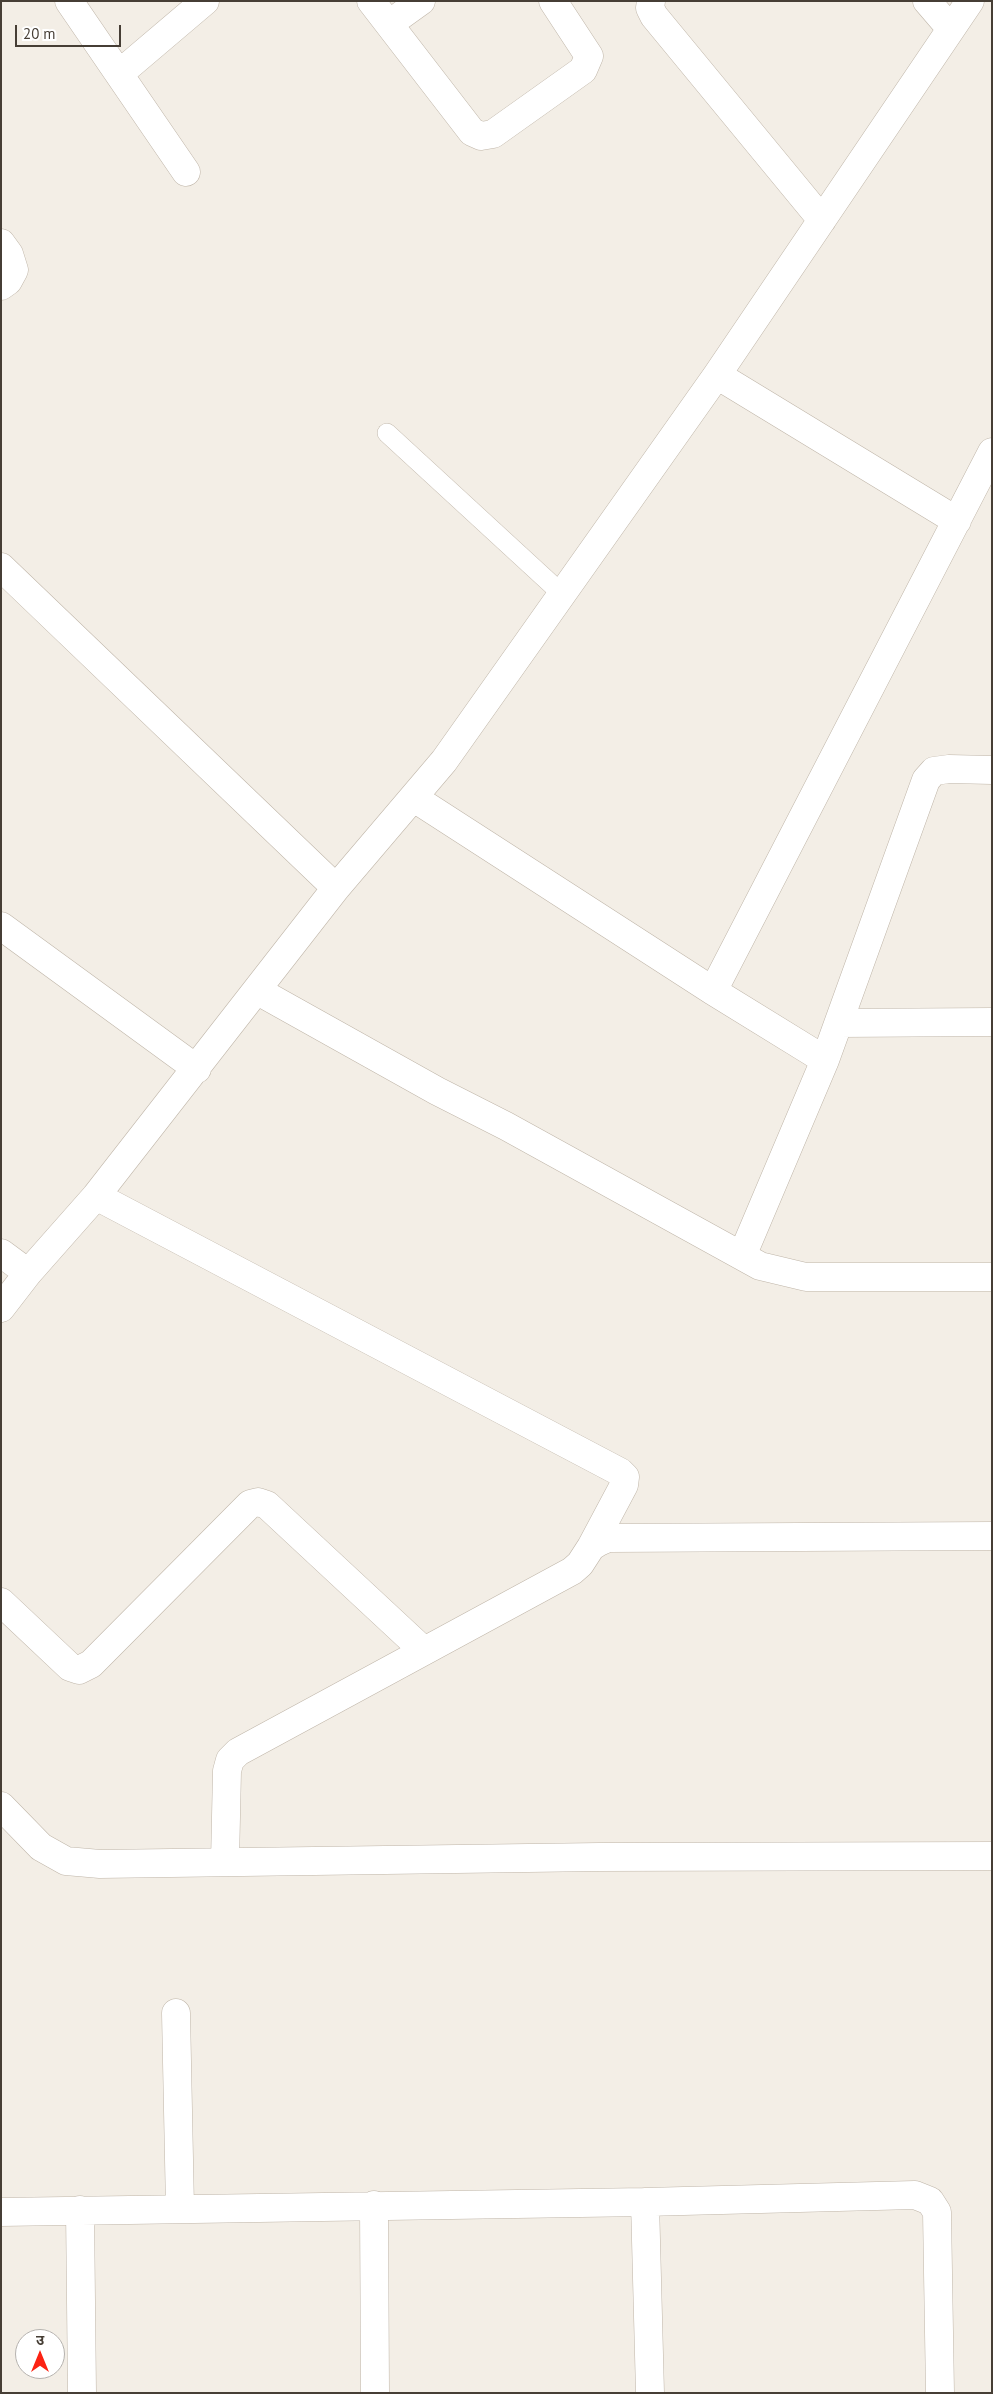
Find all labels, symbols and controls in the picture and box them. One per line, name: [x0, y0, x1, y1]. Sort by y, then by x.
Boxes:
scale bar: [18, 15, 124, 47]
text: 20 m: [23, 24, 56, 43]
north arrow: [15, 2329, 65, 2379]
text: उ: [36, 2331, 44, 2349]

